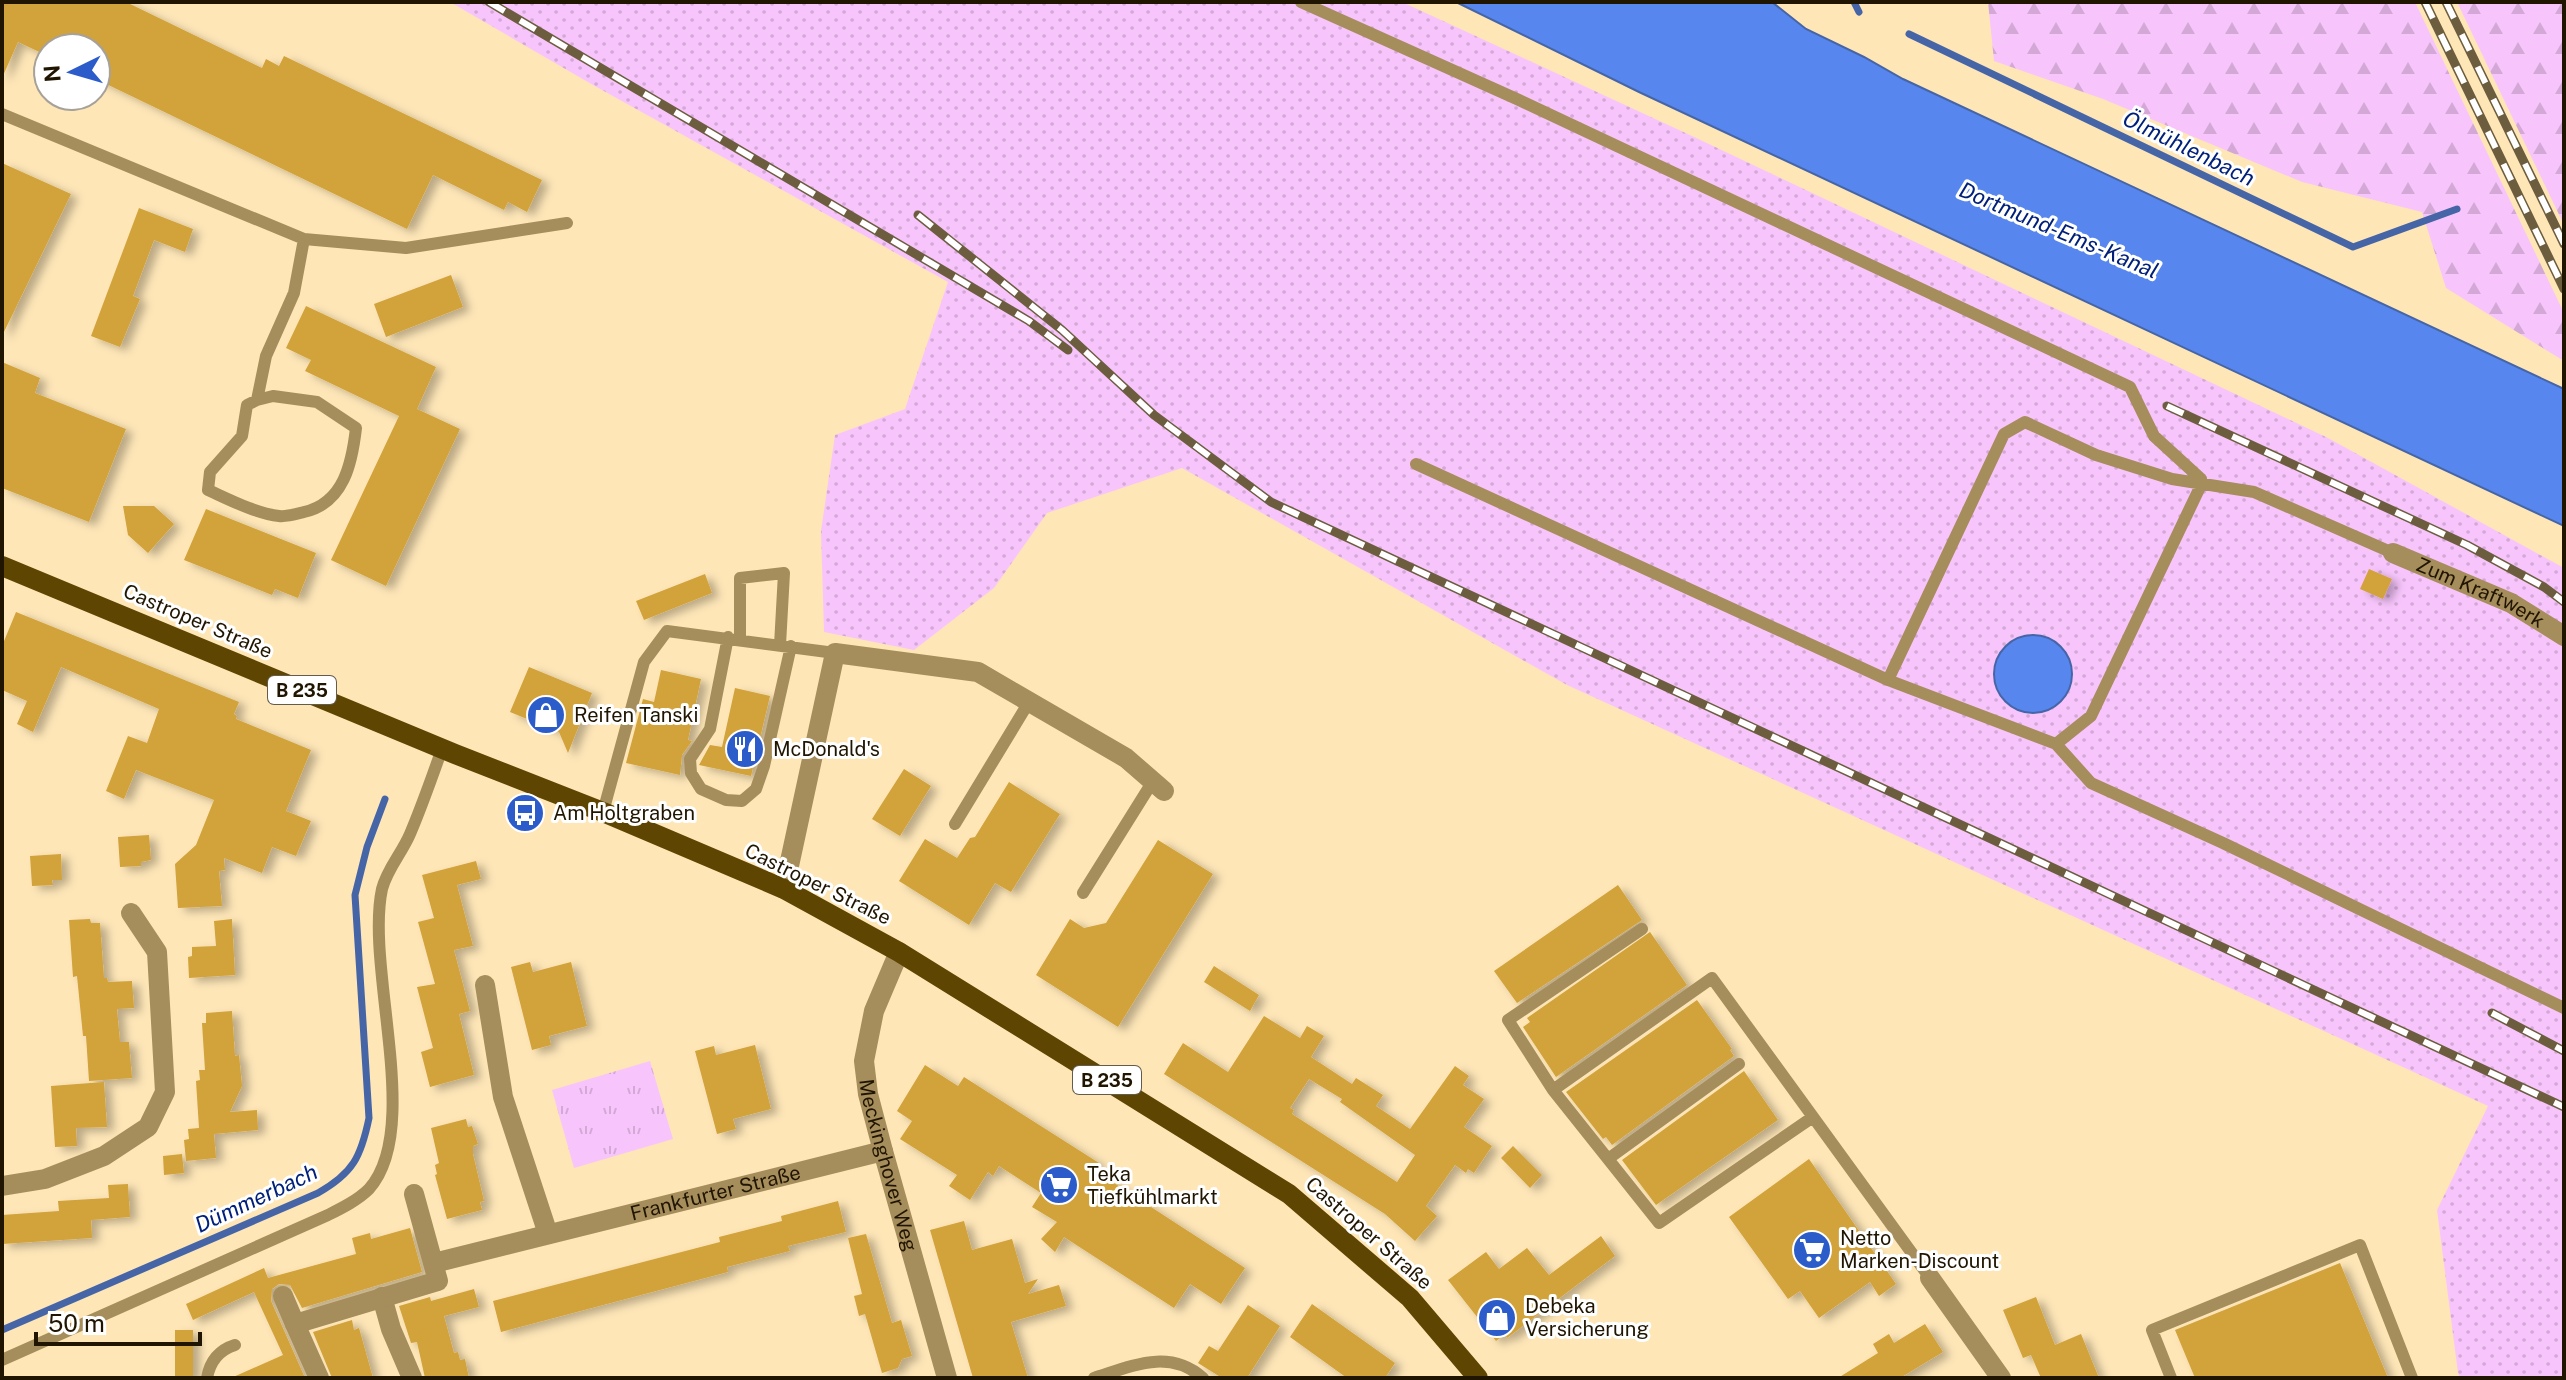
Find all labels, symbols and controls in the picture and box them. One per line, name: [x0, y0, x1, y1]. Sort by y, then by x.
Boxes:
north arrow: [32, 32, 112, 112]
text: N: [38, 64, 66, 83]
water label: Ölmühlenbach: [2119, 104, 2260, 191]
water label: Dortmund-Ems-Kanal: [1956, 176, 2162, 284]
street label: Zum Kraftwerk: [2413, 552, 2549, 633]
street label: Castroper Straße: [120, 579, 276, 663]
road number: B 235: [268, 676, 336, 704]
shop icon: Reifen Tanski: [525, 694, 567, 736]
place label: Reifen Tanski: [574, 703, 698, 727]
restaurant icon: McDonald's: [724, 728, 766, 770]
place label: McDonald's: [773, 737, 880, 761]
bus stop icon: Am Holtgraben: [504, 792, 546, 834]
place label: Am Holtgraben: [553, 801, 695, 825]
street label: Castroper Straße: [741, 838, 895, 930]
road number: B 235: [1073, 1066, 1141, 1094]
street label: Meckinghover Weg: [854, 1077, 923, 1254]
water label: Dümmerbach: [191, 1158, 321, 1238]
street label: Frankfurter Straße: [628, 1160, 803, 1226]
place label: Teka Tiefkühlmarkt: [1087, 1162, 1218, 1209]
supermarket icon: Teka Tiefkühlmarkt: [1038, 1164, 1080, 1206]
street label: Castroper Straße: [1301, 1172, 1437, 1294]
place label: Netto Marken-Discount: [1840, 1226, 1999, 1273]
supermarket icon: Netto Marken-Discount: [1791, 1229, 1833, 1271]
place label: Debeka Versicherung: [1525, 1294, 1649, 1341]
scale bar: [36, 1296, 200, 1346]
shop icon: Debeka Versicherung: [1476, 1297, 1518, 1339]
text: 50 m: [48, 1309, 105, 1337]

